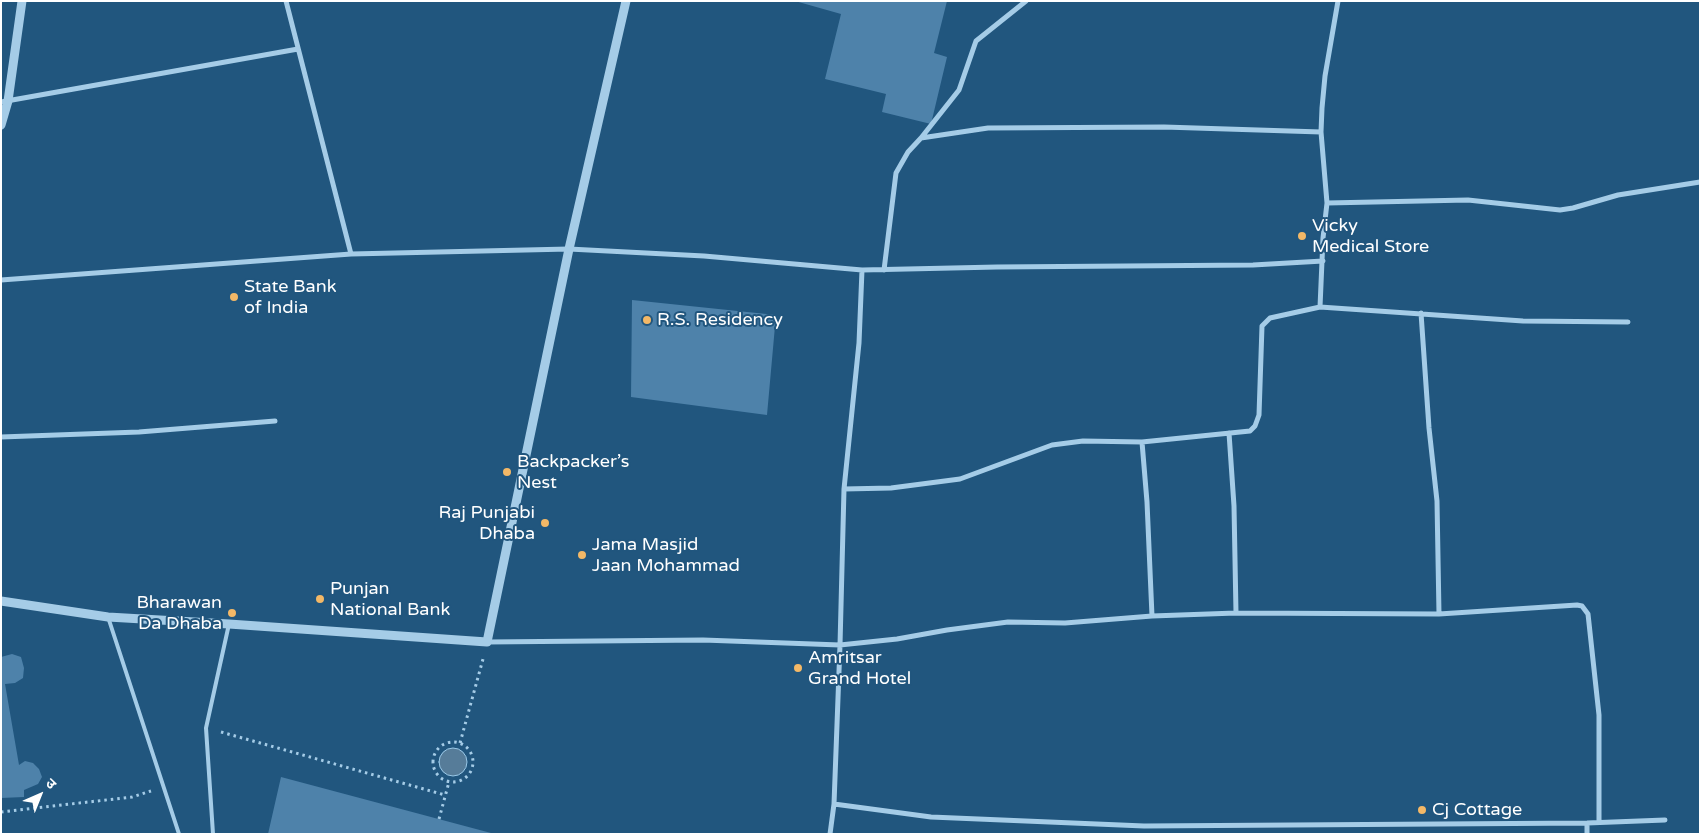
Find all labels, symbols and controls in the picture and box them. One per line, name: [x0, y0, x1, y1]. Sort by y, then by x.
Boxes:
place label: Vicky Medical Store: [1312, 215, 1429, 258]
marker: Vicky Medical Store: [1296, 230, 1308, 242]
place label: State Bank of India: [244, 276, 336, 318]
marker: State Bank of India: [228, 291, 240, 303]
place label: R.S. Residency: [657, 309, 783, 331]
marker: R.S. Residency: [641, 314, 653, 326]
place label: Backpacker’s Nest: [517, 451, 629, 494]
marker: Backpacker’s Nest: [501, 466, 513, 478]
place label: Raj Punjabi Dhaba: [438, 502, 535, 544]
marker: Raj Punjabi Dhaba: [539, 517, 551, 529]
place label: Jama Masjid Jaan Mohammad: [592, 534, 740, 576]
marker: Jama Masjid Jaan Mohammad: [576, 549, 588, 561]
place label: Punjan National Bank: [330, 578, 450, 620]
place label: Bharawan Da Dhaba: [137, 592, 222, 634]
marker: Punjan National Bank: [314, 593, 326, 605]
marker: Bharawan Da Dhaba: [226, 607, 238, 619]
place label: Amritsar Grand Hotel: [808, 647, 911, 690]
marker: Amritsar Grand Hotel: [792, 662, 804, 674]
north arrow: [15, 770, 65, 820]
text: उ: [42, 775, 60, 793]
place label: Cj Cottage: [1432, 799, 1522, 821]
marker: Cj Cottage: [1416, 804, 1428, 816]

